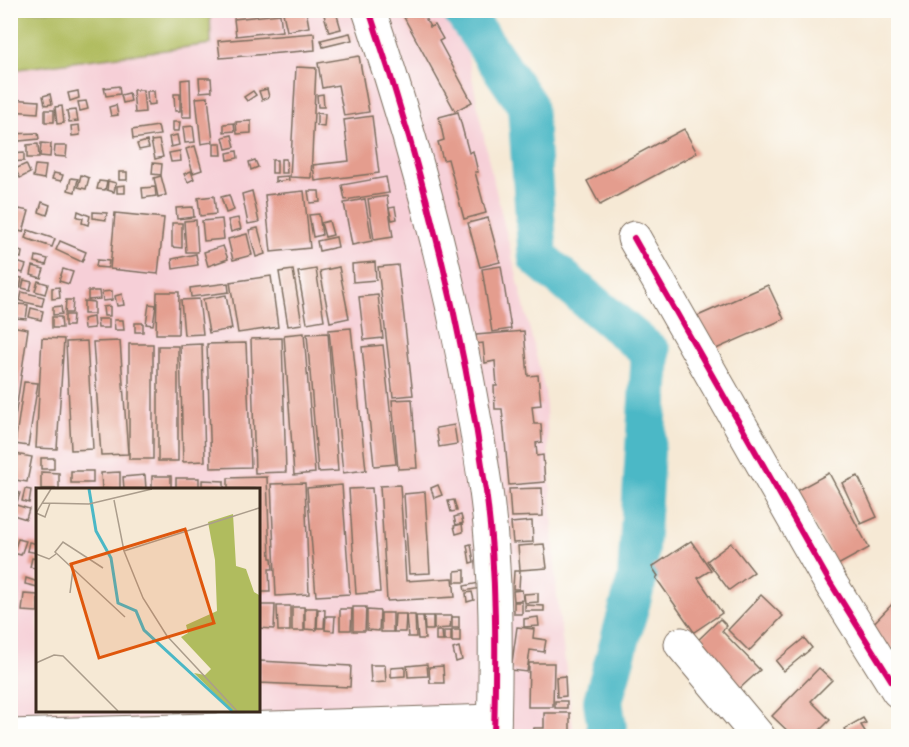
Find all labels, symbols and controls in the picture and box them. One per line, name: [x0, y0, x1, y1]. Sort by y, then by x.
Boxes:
inset map: [36, 488, 260, 711]

